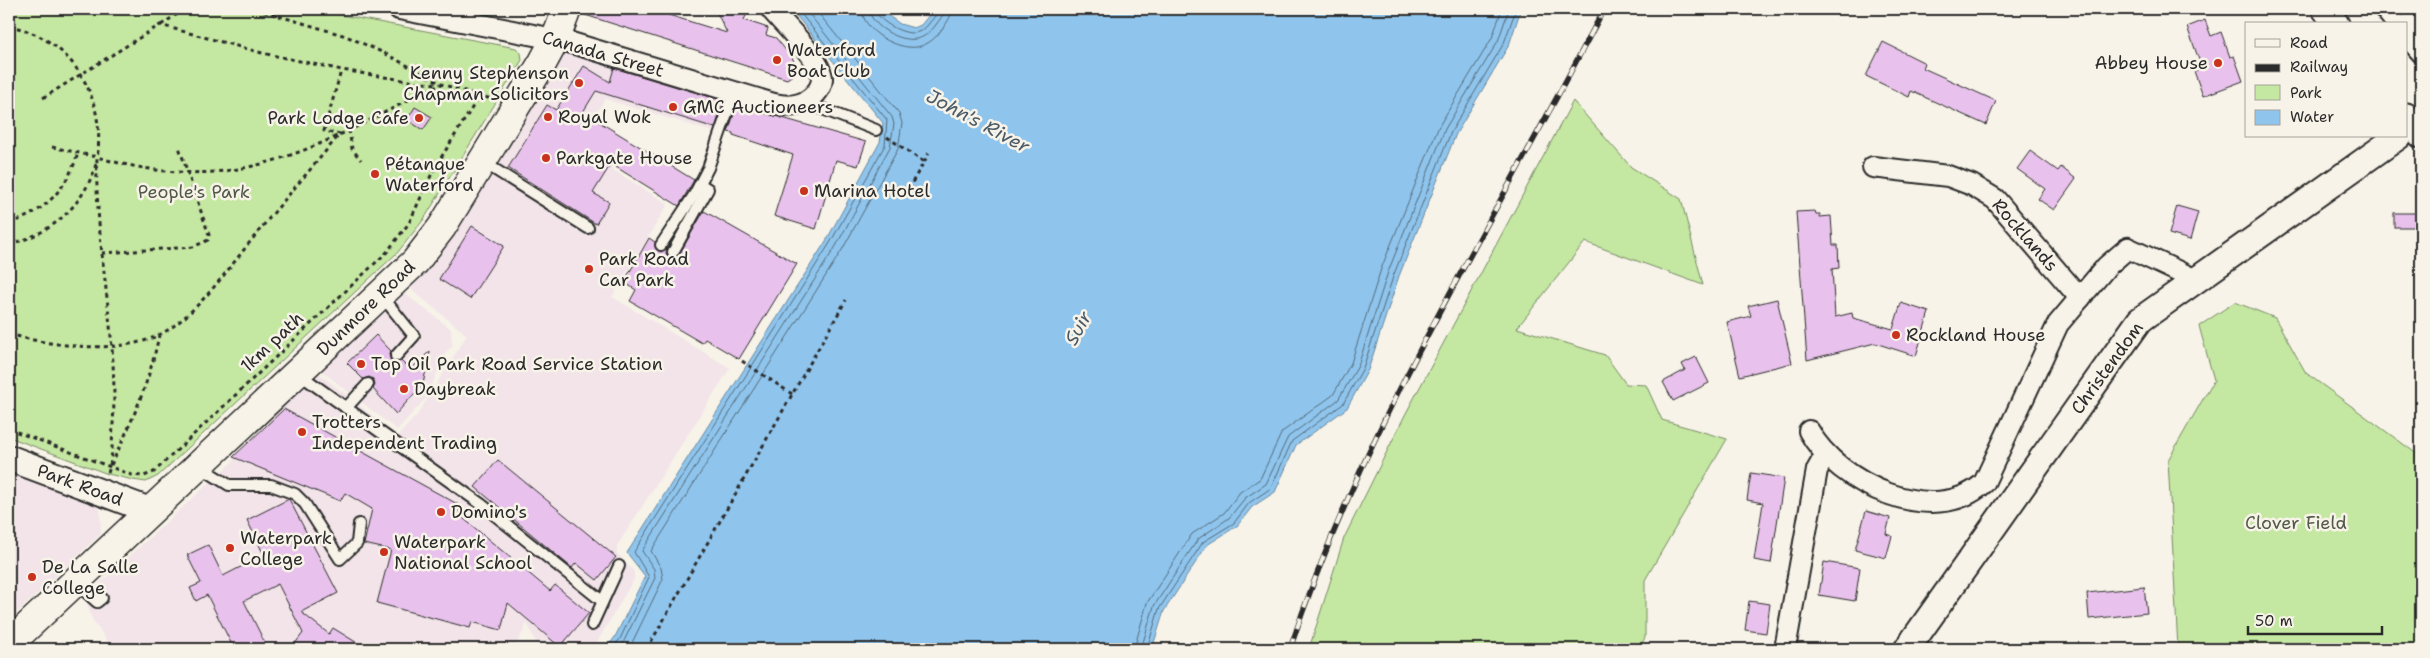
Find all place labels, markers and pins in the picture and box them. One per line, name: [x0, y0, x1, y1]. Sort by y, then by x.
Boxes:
place label: Waterford Boat Club: [787, 38, 876, 83]
place label: Abbey House: [2094, 51, 2208, 75]
marker: Waterford Boat Club: [771, 54, 783, 66]
marker: Abbey House: [2212, 57, 2224, 69]
place label: Kenny Stephenson Chapman Solicitors: [403, 61, 569, 106]
marker: Kenny Stephenson Chapman Solicitors: [573, 77, 585, 89]
place label: GMC Auctioneers: [683, 95, 834, 119]
marker: GMC Auctioneers: [667, 101, 679, 113]
place label: Royal Wok: [558, 105, 651, 129]
place label: Park Lodge Cafe: [267, 106, 409, 130]
marker: Royal Wok: [542, 111, 554, 123]
marker: Park Lodge Cafe: [413, 112, 425, 124]
place label: Parkgate House: [556, 146, 693, 170]
place label: Pétanque Waterford: [385, 152, 474, 197]
marker: Parkgate House: [540, 152, 552, 164]
marker: Pétanque Waterford: [369, 168, 381, 180]
place label: Marina Hotel: [814, 179, 930, 203]
marker: Marina Hotel: [798, 185, 810, 197]
place label: Park Road Car Park: [599, 247, 689, 292]
marker: Park Road Car Park: [583, 263, 595, 275]
place label: Rockland House: [1906, 323, 2046, 347]
marker: Rockland House: [1890, 329, 1902, 341]
place label: Top Oil Park Road Service Station: [371, 352, 663, 376]
marker: Top Oil Park Road Service Station: [355, 358, 367, 370]
place label: Daybreak: [414, 377, 496, 401]
marker: Daybreak: [398, 383, 410, 395]
place label: Trotters Independent Trading: [312, 410, 497, 455]
marker: Trotters Independent Trading: [296, 426, 308, 438]
place label: Domino's: [451, 500, 527, 524]
marker: Domino's: [435, 506, 447, 518]
place label: Waterpark College: [240, 526, 332, 571]
place label: Waterpark National School: [394, 530, 533, 575]
marker: Waterpark College: [224, 542, 236, 554]
marker: Waterpark National School: [378, 546, 390, 558]
place label: De La Salle College: [42, 555, 139, 600]
marker: De La Salle College: [26, 571, 38, 583]

